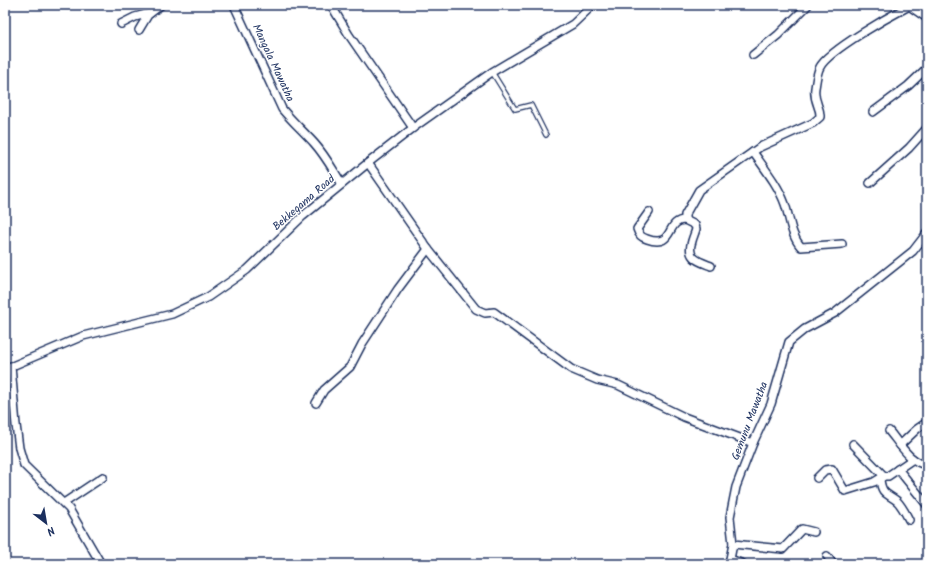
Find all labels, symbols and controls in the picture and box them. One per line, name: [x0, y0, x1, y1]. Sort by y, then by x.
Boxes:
street label: Mangala Mawatha: [247, 21, 299, 105]
street label: Bekkegama Road: [269, 170, 340, 235]
street label: Gemunu Mawatha: [727, 379, 773, 463]
north arrow: [26, 503, 66, 543]
text: N: [43, 521, 58, 540]

